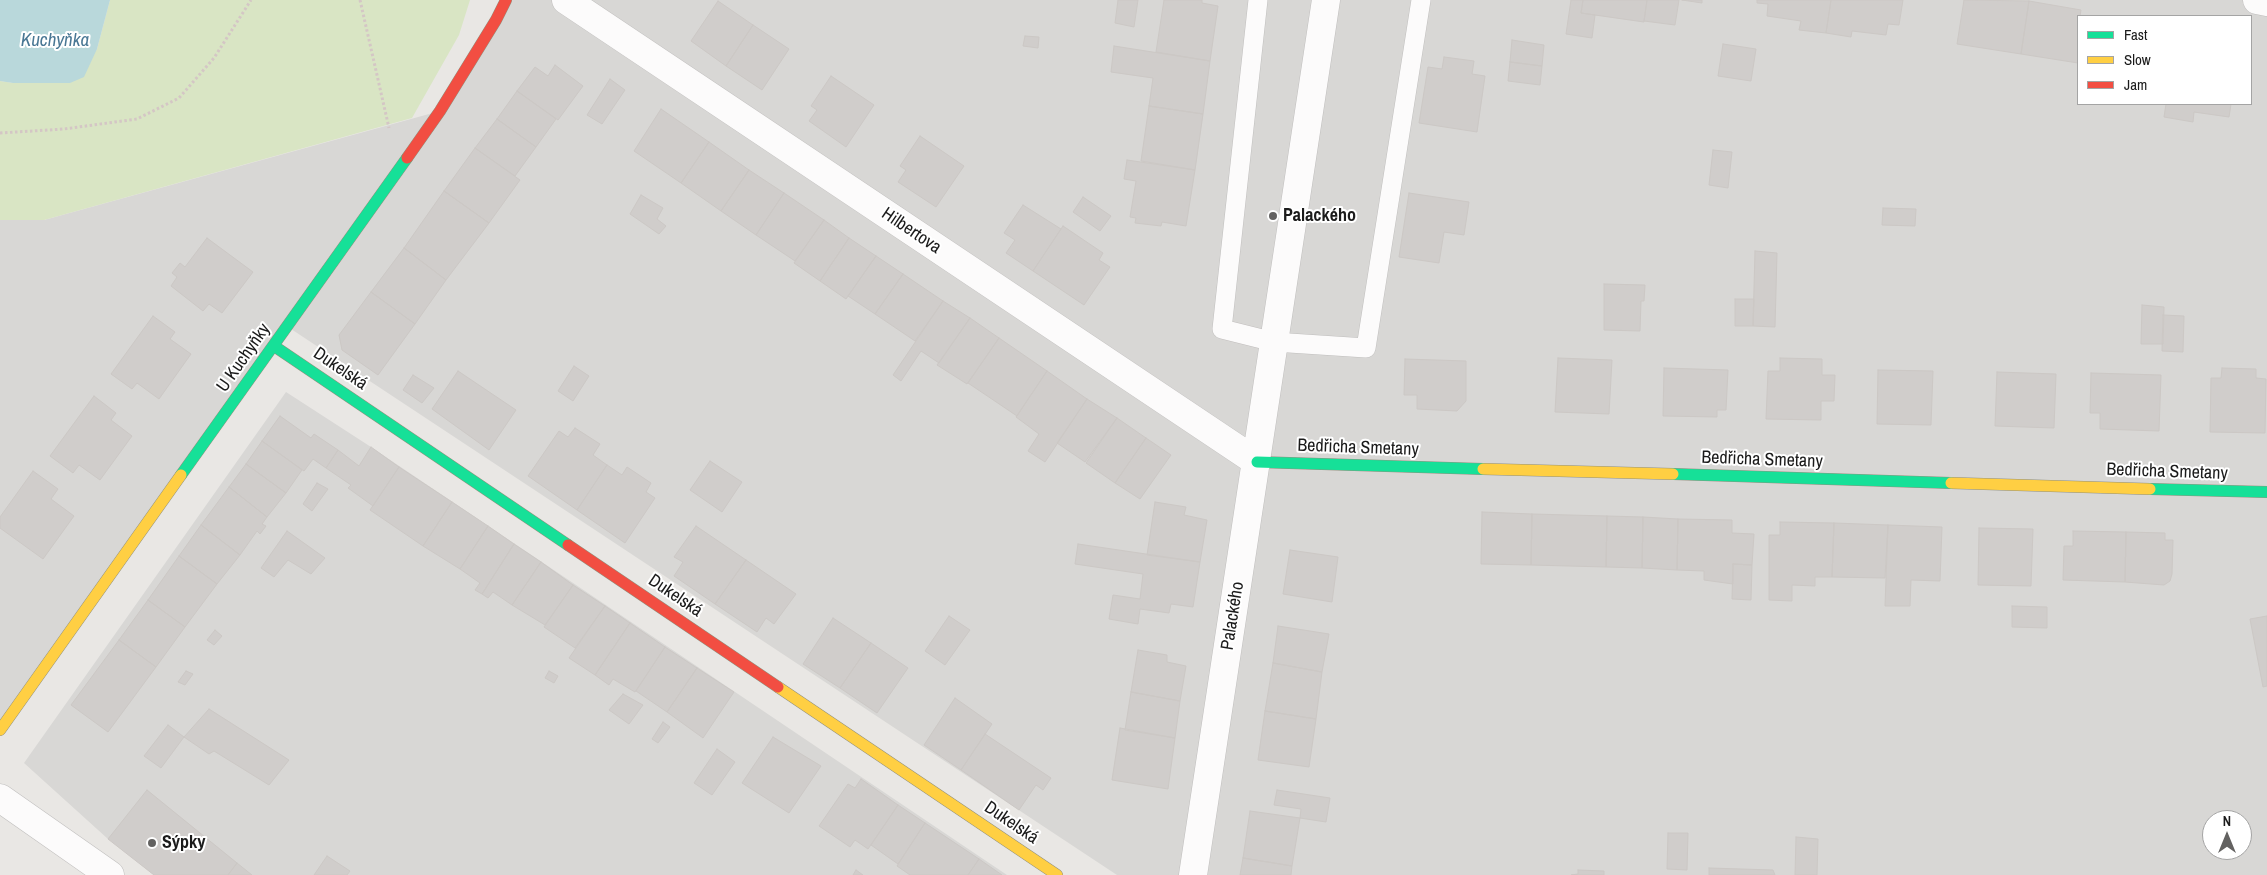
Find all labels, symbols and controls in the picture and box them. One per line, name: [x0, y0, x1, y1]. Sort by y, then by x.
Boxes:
legend: [2077, 15, 2252, 105]
text: Fast: [2124, 24, 2147, 45]
water label: Kuchyňka: [21, 30, 89, 52]
text: Slow: [2124, 49, 2151, 70]
text: Jam: [2124, 74, 2147, 95]
street label: Hilbertova: [877, 203, 945, 259]
place label: Palackého: [1283, 205, 1356, 227]
marker: Palackého: [1267, 210, 1279, 222]
street label: U Kuchyňky: [213, 320, 275, 396]
street label: Dukelská: [309, 343, 371, 395]
street label: Bedřicha Smetany: [1297, 435, 1419, 461]
street label: Bedřicha Smetany: [1701, 447, 1823, 473]
street label: Bedřicha Smetany: [2106, 459, 2228, 485]
street label: Dukelská: [644, 570, 706, 622]
street label: Palackého: [1217, 580, 1249, 652]
street label: Dukelská: [980, 797, 1042, 849]
north arrow: [2202, 810, 2252, 860]
text: N: [2223, 812, 2231, 830]
place label: Sýpky: [162, 832, 205, 854]
marker: Sýpky: [146, 837, 158, 849]

